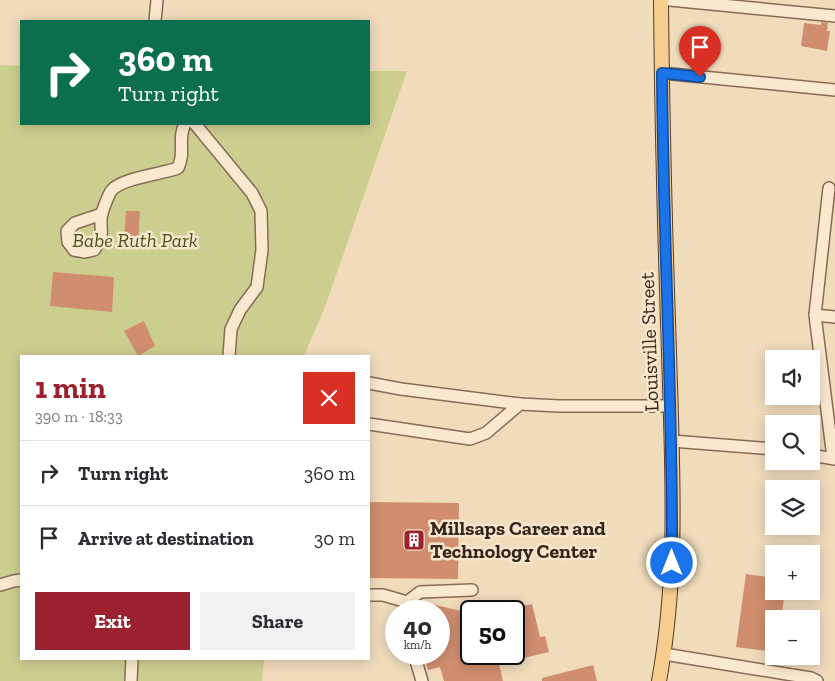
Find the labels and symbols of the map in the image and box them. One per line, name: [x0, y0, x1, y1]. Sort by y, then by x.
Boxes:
pin: [679, 26, 721, 77]
park label: Babe Ruth Park: [72, 228, 198, 252]
street label: Louisville Street: [635, 271, 663, 412]
place label: Millsaps Career and Technology Center: [430, 516, 606, 563]
building icon: Millsaps Career and Technology Center: [402, 528, 426, 552]
position arrow: [645, 536, 697, 588]
speed limit sign: 50: [460, 600, 525, 665]

